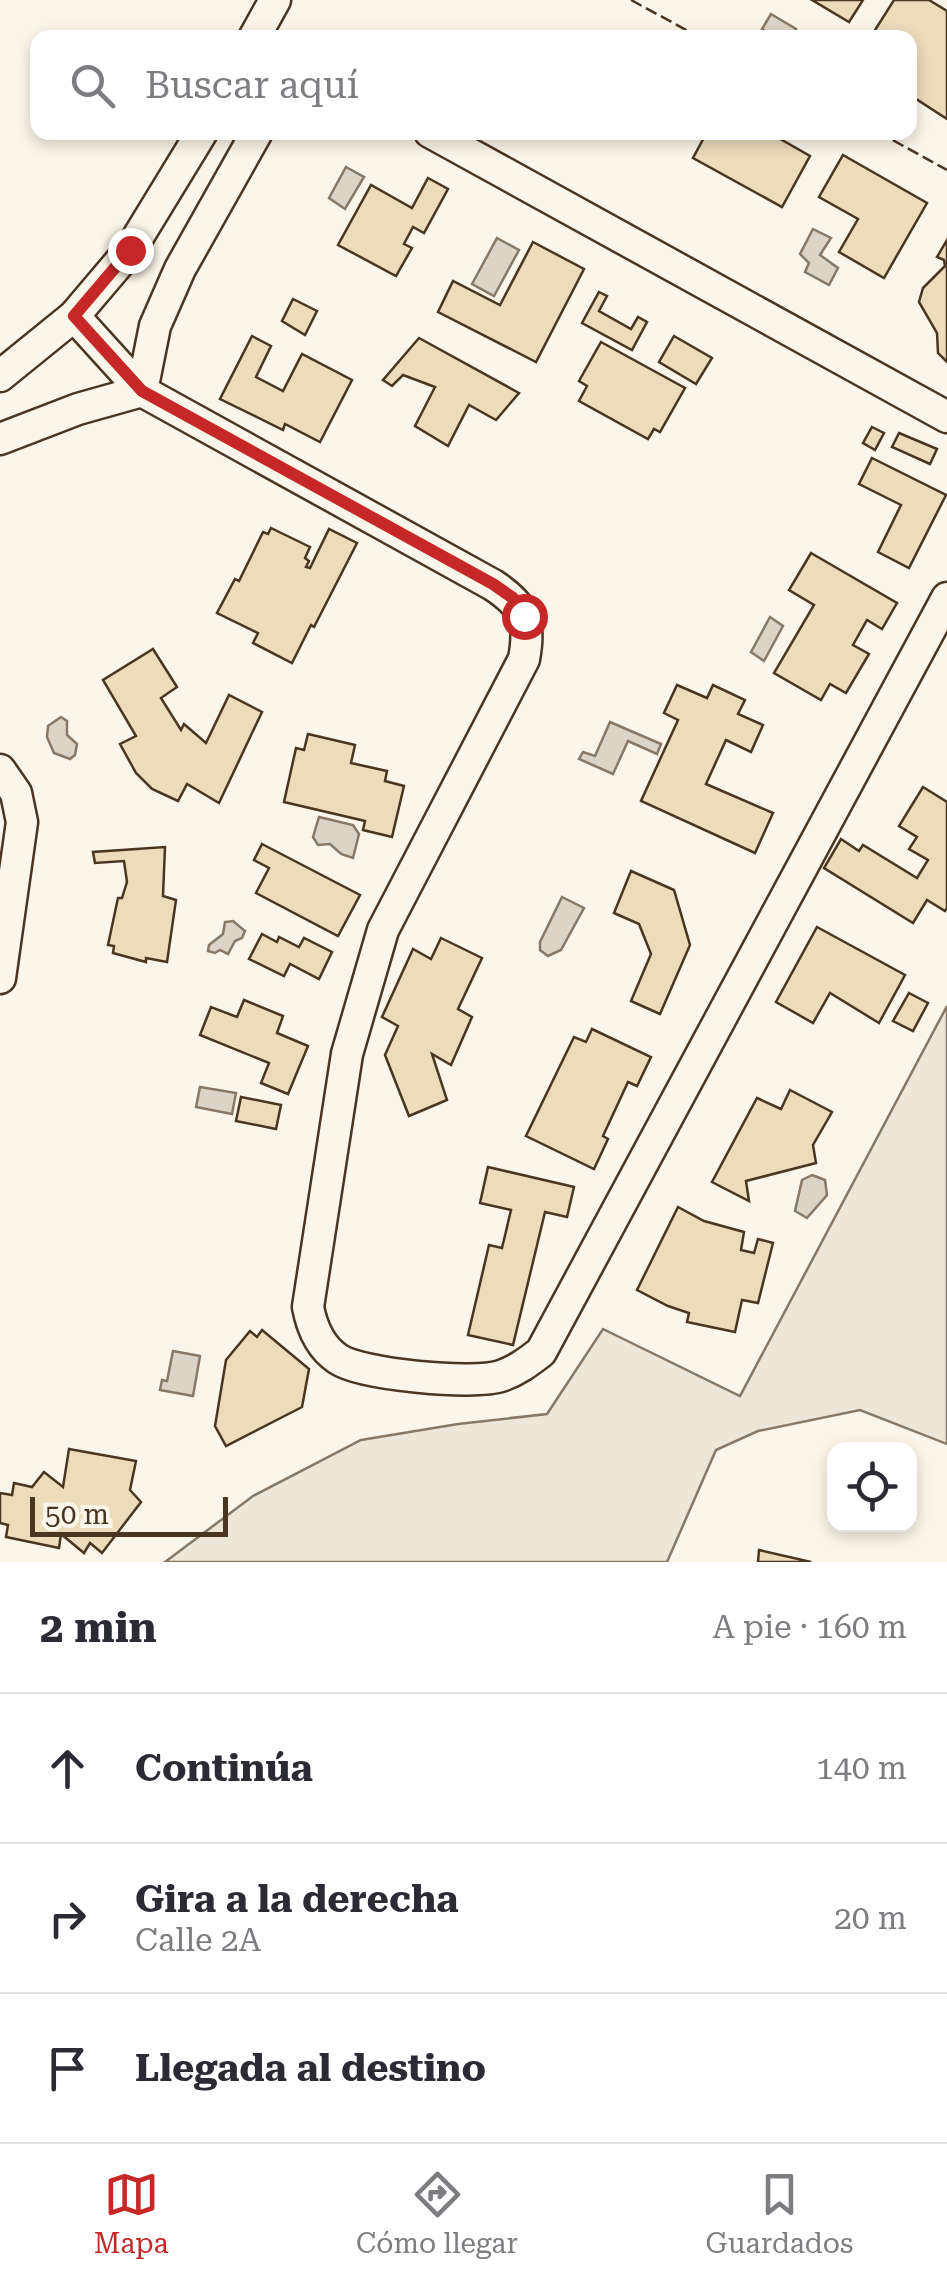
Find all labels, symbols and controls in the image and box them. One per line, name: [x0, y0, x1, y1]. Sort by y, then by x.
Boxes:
search box: [30, 30, 917, 140]
icon: search: [65, 58, 120, 113]
text: Buscar aquí: [145, 63, 359, 107]
route end: [108, 228, 154, 274]
route start: [502, 594, 548, 640]
map controls: [827, 1442, 917, 1532]
button: locate: [827, 1442, 917, 1532]
scale bar: [30, 1492, 228, 1536]
text: 50 m: [45, 1498, 109, 1531]
text: 2 min: [40, 1603, 157, 1652]
text: A pie · 160 m: [713, 1608, 907, 1646]
icon: ahead: [40, 1741, 95, 1796]
text: Continúa: [135, 1746, 313, 1790]
text: 140 m: [816, 1749, 907, 1787]
text: Gira a la derecha: [135, 1877, 459, 1921]
icon: right: [40, 1891, 95, 1946]
text: 20 m: [834, 1899, 907, 1937]
text: Calle 2A: [135, 1921, 261, 1959]
icon: arrive: [40, 2041, 95, 2096]
text: Llegada al destino: [135, 2046, 486, 2090]
tab: Mapa: [94, 2167, 169, 2260]
tab: Cómo llegar: [356, 2167, 518, 2260]
tab: Guardados: [706, 2167, 853, 2260]

